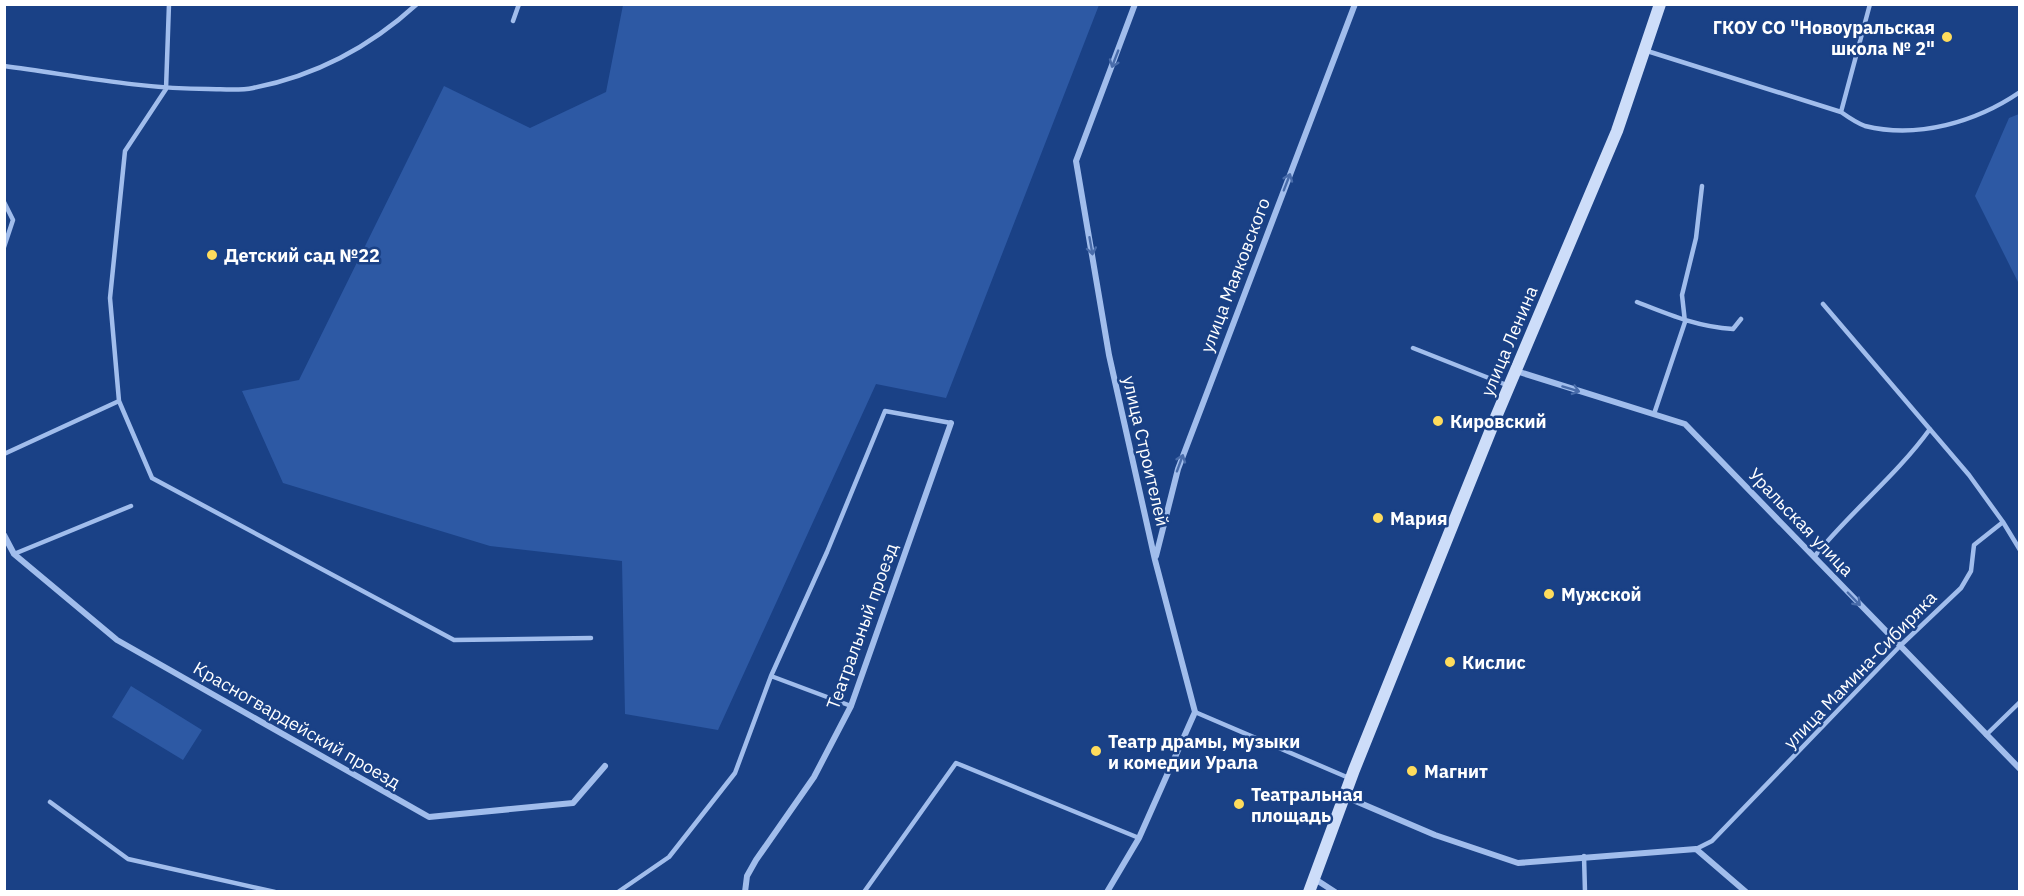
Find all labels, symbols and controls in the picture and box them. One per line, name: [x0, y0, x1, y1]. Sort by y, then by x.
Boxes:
place label: ГКОУ СО "Новоуральская школа № 2": [1713, 16, 1935, 60]
marker: ГКОУ СО "Новоуральская школа № 2": [1940, 30, 1954, 44]
one-way arrow: [1108, 49, 1119, 68]
one-way arrow: [1282, 173, 1293, 192]
street label: улица Маяковского: [1195, 194, 1275, 356]
one-way arrow: [1086, 236, 1097, 255]
place label: Детский сад №22: [224, 244, 380, 267]
marker: Детский сад №22: [205, 248, 219, 262]
street label: улица Ленина: [1475, 282, 1543, 400]
street label: улица Строителей: [1118, 374, 1174, 528]
one-way arrow: [1561, 384, 1580, 395]
place label: Кировский: [1450, 410, 1547, 433]
marker: Кировский: [1431, 414, 1445, 428]
one-way arrow: [1176, 454, 1187, 472]
street label: Уральская улица: [1743, 463, 1859, 581]
place label: Мария: [1390, 507, 1447, 530]
marker: Мария: [1371, 511, 1385, 525]
street label: Театральный проезд: [821, 539, 903, 712]
place label: Мужской: [1561, 583, 1642, 606]
street label: улица Мамина-Сибиряка: [1778, 586, 1942, 754]
marker: Мужской: [1542, 587, 1556, 601]
one-way arrow: [1847, 591, 1862, 606]
place label: Кислис: [1462, 651, 1526, 674]
marker: Кислис: [1443, 655, 1457, 669]
street label: Красногвардейский проезд: [189, 656, 405, 794]
place label: Театр драмы, музыки и комедии Урала: [1108, 730, 1300, 774]
marker: Театр драмы, музыки и комедии Урала: [1089, 744, 1103, 758]
place label: Магнит: [1424, 760, 1488, 783]
marker: Магнит: [1405, 764, 1419, 778]
place label: Театральная площадь: [1251, 783, 1363, 827]
marker: Театральная площадь: [1232, 797, 1246, 811]

